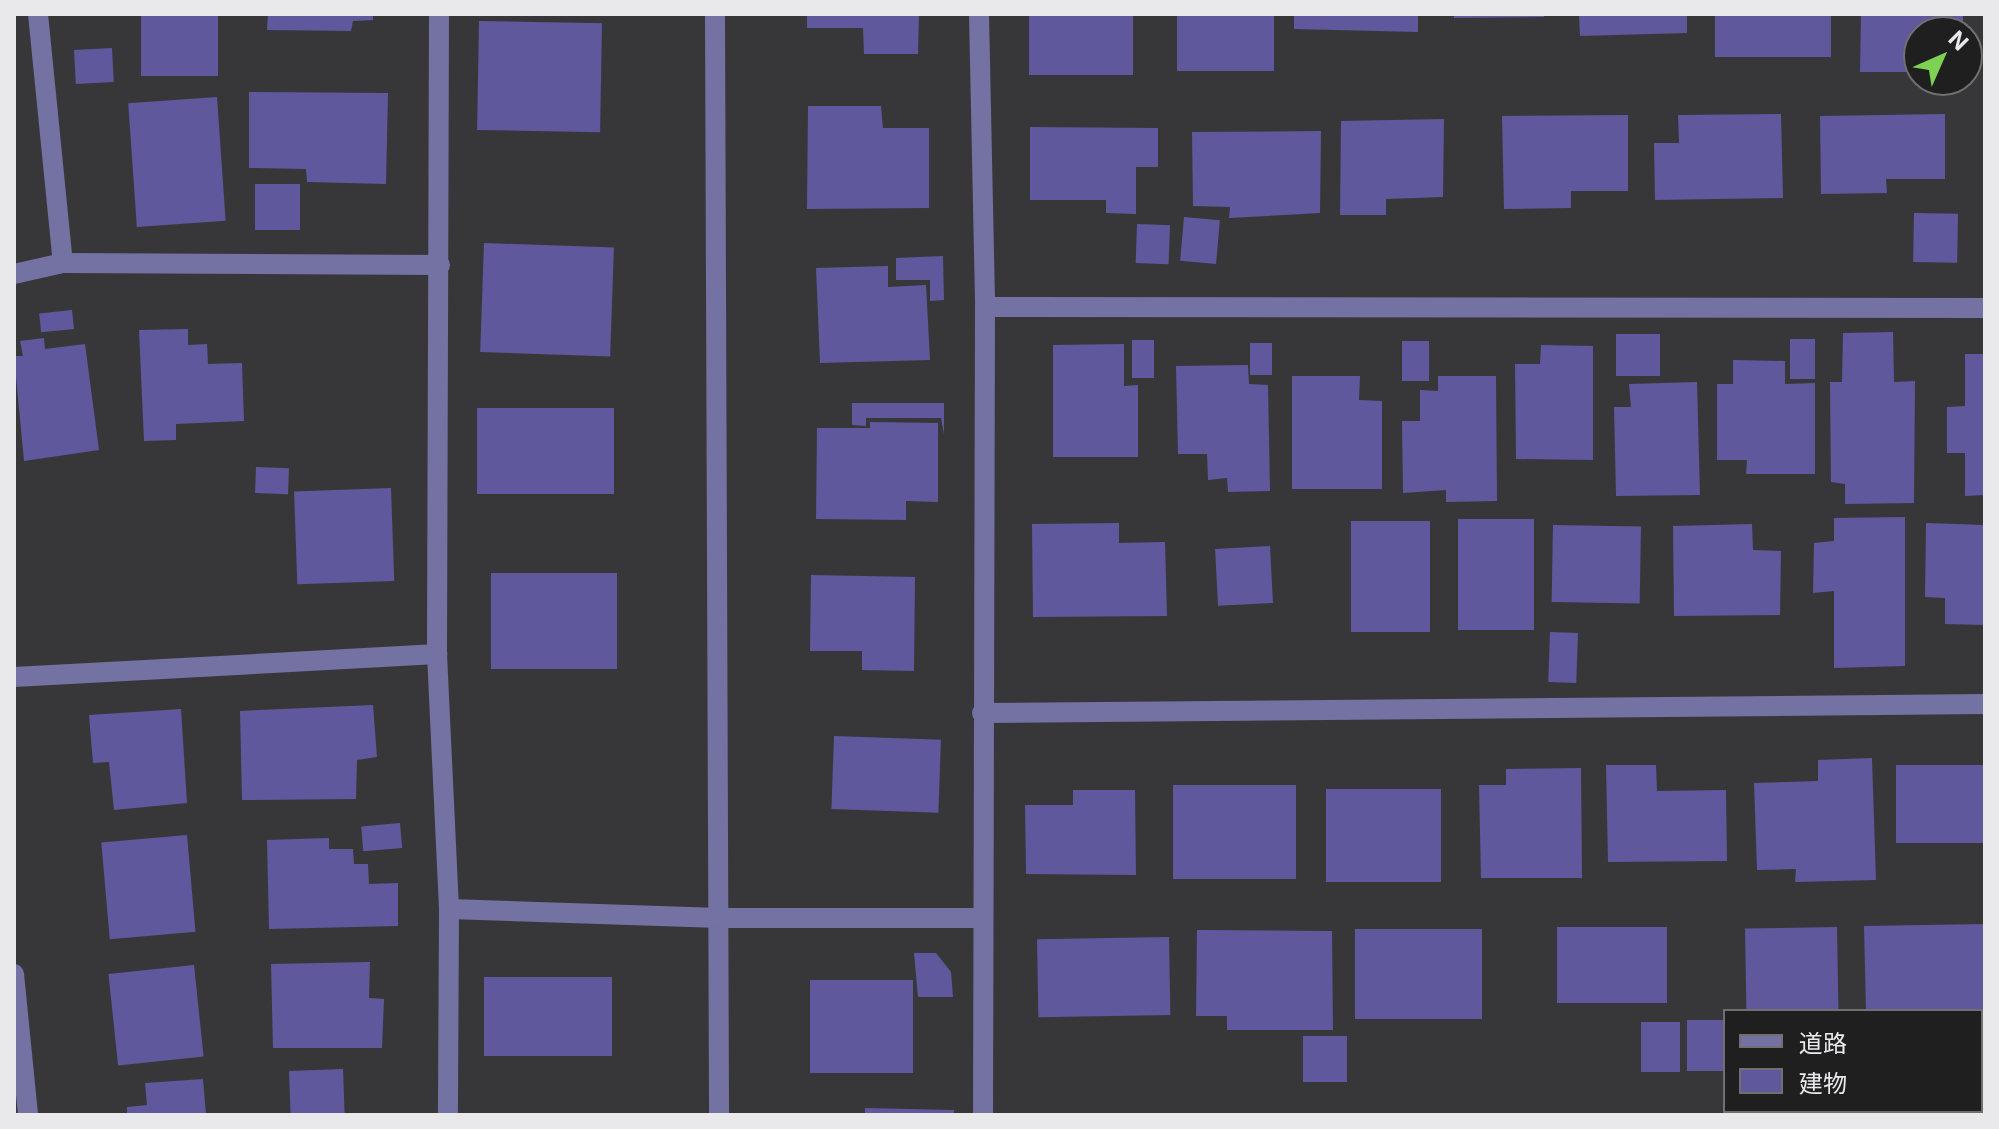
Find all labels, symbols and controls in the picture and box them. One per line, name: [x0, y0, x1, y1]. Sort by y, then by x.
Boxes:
north arrow: [1903, 16, 1983, 96]
text: N: [1943, 25, 1974, 56]
legend: [1723, 1009, 1983, 1113]
text: 道路: [1799, 1029, 1847, 1058]
text: 建物: [1799, 1069, 1847, 1098]

